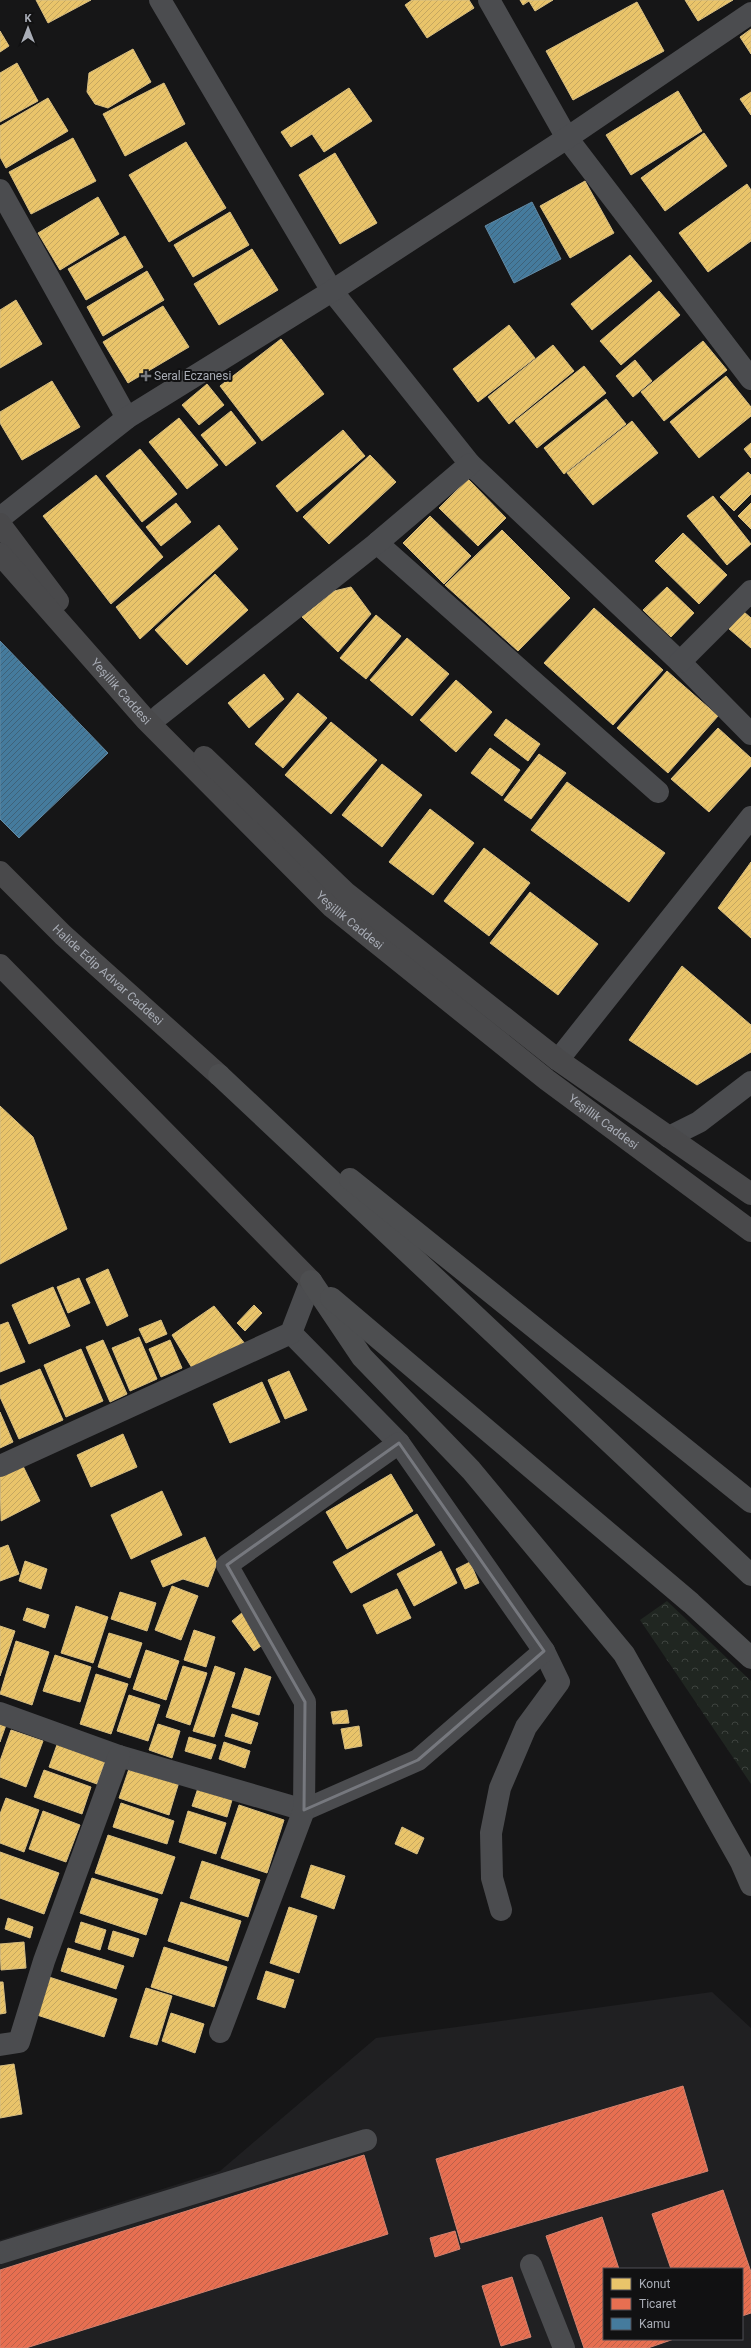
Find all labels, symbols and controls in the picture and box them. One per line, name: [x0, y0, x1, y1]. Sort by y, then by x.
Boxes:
north arrow: [8, 8, 48, 48]
text: K: [25, 12, 33, 25]
place label: Seral Eczanesi: [154, 369, 231, 383]
marker: Seral Eczanesi: [141, 371, 151, 381]
street label: Yeşillik Caddesi: [88, 655, 154, 728]
street label: Yeşillik Caddesi: [313, 888, 386, 953]
street label: Halide Edip Adıvar Caddesi: [50, 922, 166, 1028]
street label: Yeşillik Caddesi: [566, 1091, 641, 1152]
legend: [603, 2268, 743, 2340]
text: Konut: [639, 2277, 670, 2291]
text: Ticaret: [639, 2297, 676, 2311]
text: Kamu: [639, 2317, 670, 2331]

